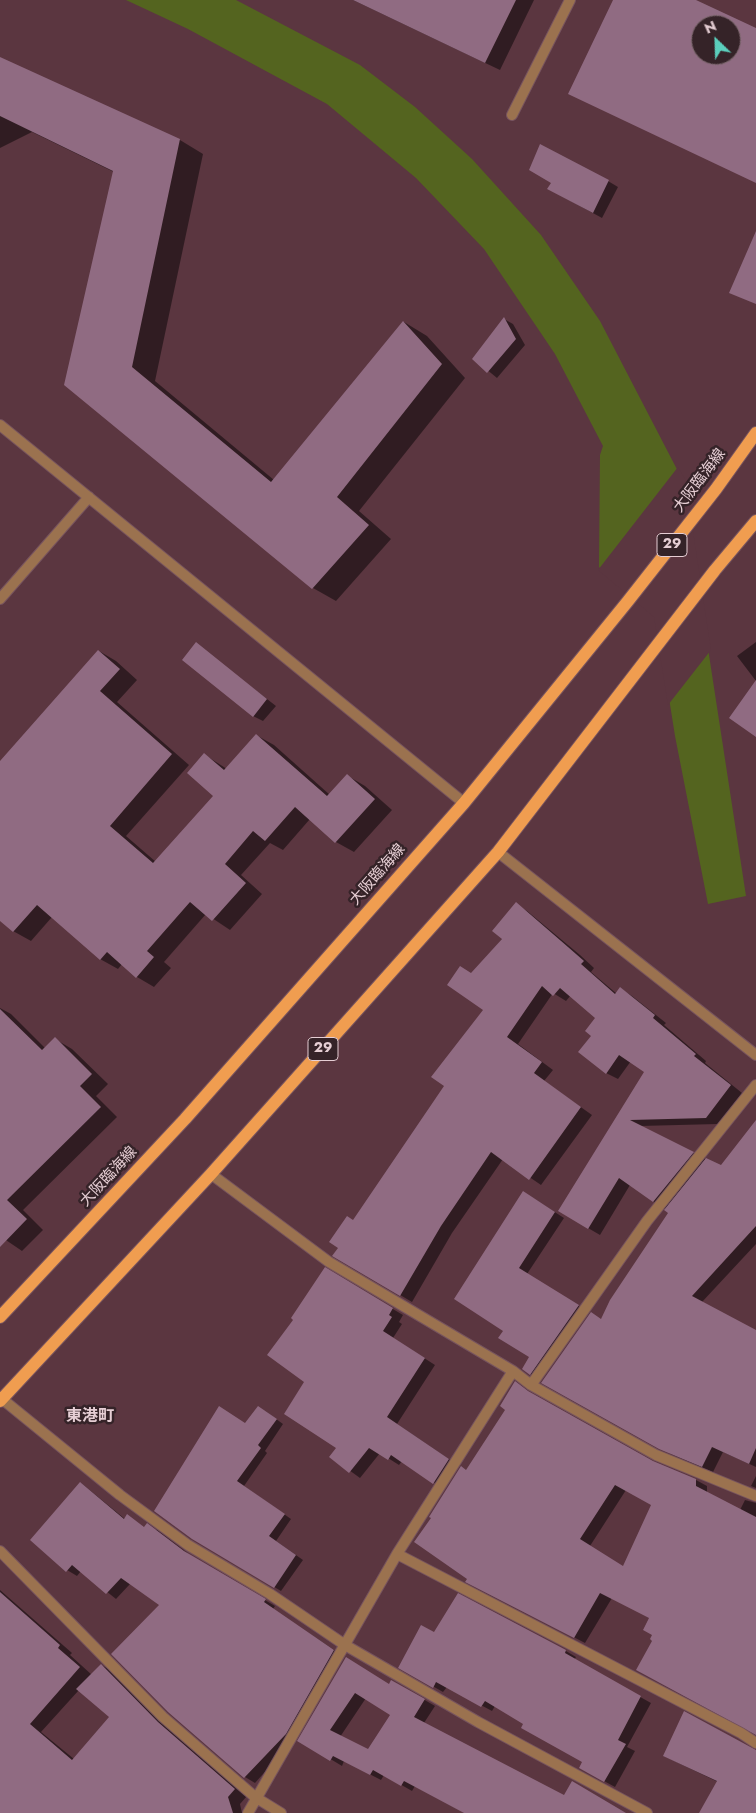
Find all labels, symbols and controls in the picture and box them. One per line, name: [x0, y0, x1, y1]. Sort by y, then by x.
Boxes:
north arrow: [691, 15, 741, 65]
text: N: [701, 16, 719, 39]
street label: 大阪臨海線: [670, 446, 730, 516]
road number: 29: [657, 534, 687, 556]
street label: 大阪臨海線: [347, 841, 409, 909]
road number: 29: [308, 1038, 338, 1060]
street label: 大阪臨海線: [77, 1143, 141, 1211]
district label: 東港町: [66, 1407, 114, 1427]

